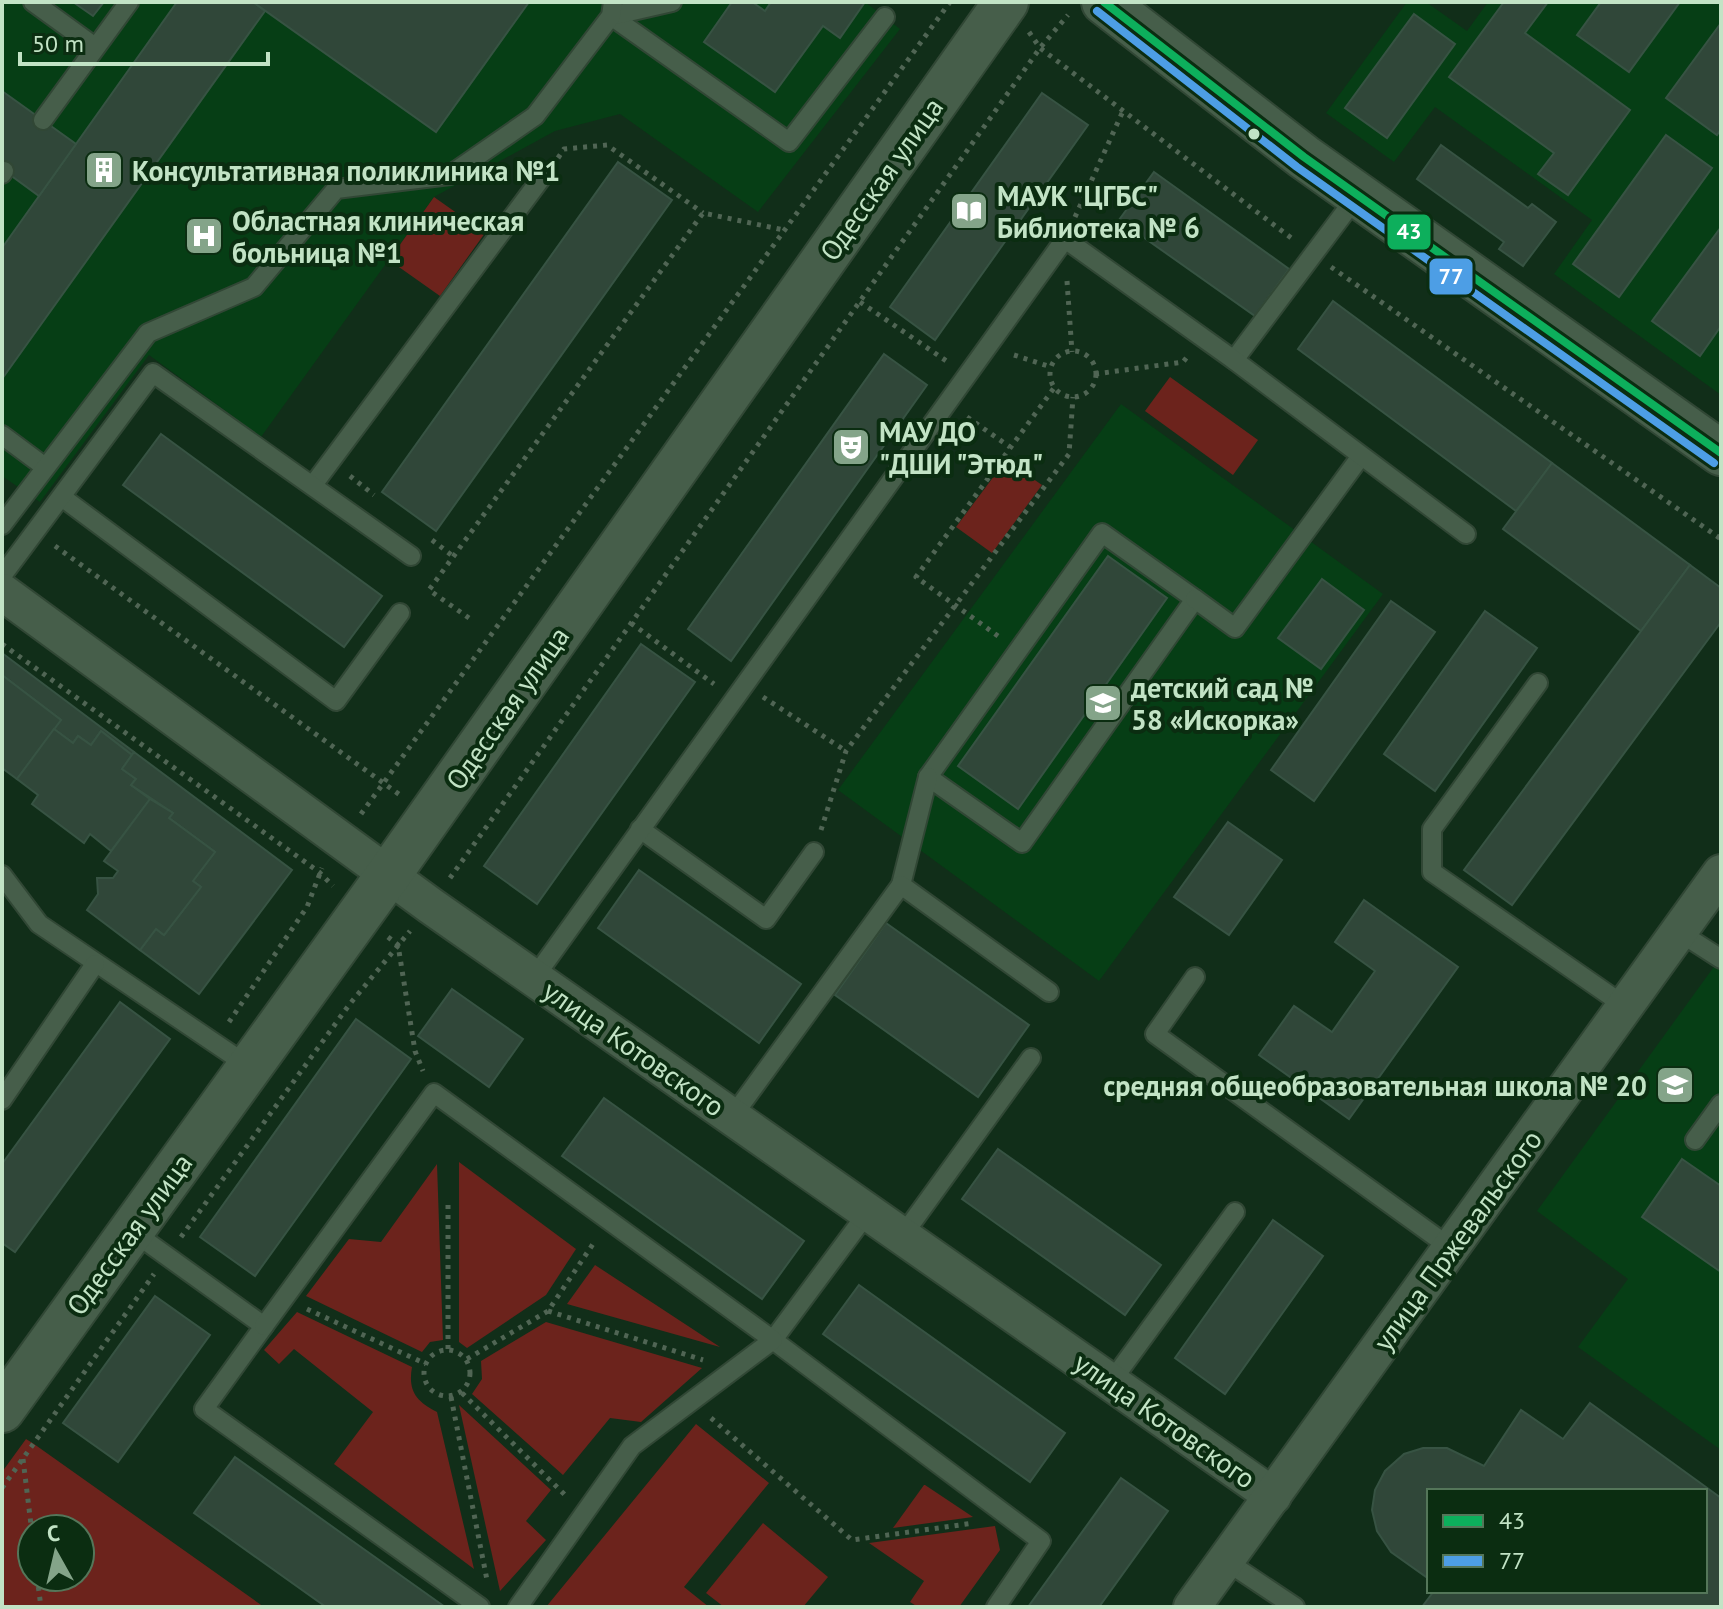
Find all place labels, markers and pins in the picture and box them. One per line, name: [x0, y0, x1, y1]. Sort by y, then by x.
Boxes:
unlabelled marker: [1246, 126, 1262, 142]
building icon: Консультативная поликлиника №1: [83, 149, 125, 191]
place label: Консультативная поликлиника №1: [132, 152, 560, 189]
place label: МАУК "ЦГБС" Библиотека № 6: [997, 177, 1200, 246]
library icon: МАУК "ЦГБС" Библиотека № 6: [948, 190, 990, 232]
place label: Областная клиническая больница №1: [232, 202, 524, 271]
hospital icon: Областная клиническая больница №1: [183, 215, 225, 257]
place label: МАУ ДО "ДШИ "Этюд": [879, 413, 1043, 482]
theatre icon: МАУ ДО "ДШИ "Этюд": [830, 426, 872, 468]
place label: детский сад № 58 «Искорка»: [1130, 669, 1314, 738]
school or university icon: детский сад № 58 «Искорка»: [1082, 682, 1124, 724]
school or university icon: средняя общеобразовательная школа № 20: [1654, 1064, 1696, 1106]
place label: средняя общеобразовательная школа № 20: [1103, 1067, 1647, 1104]

